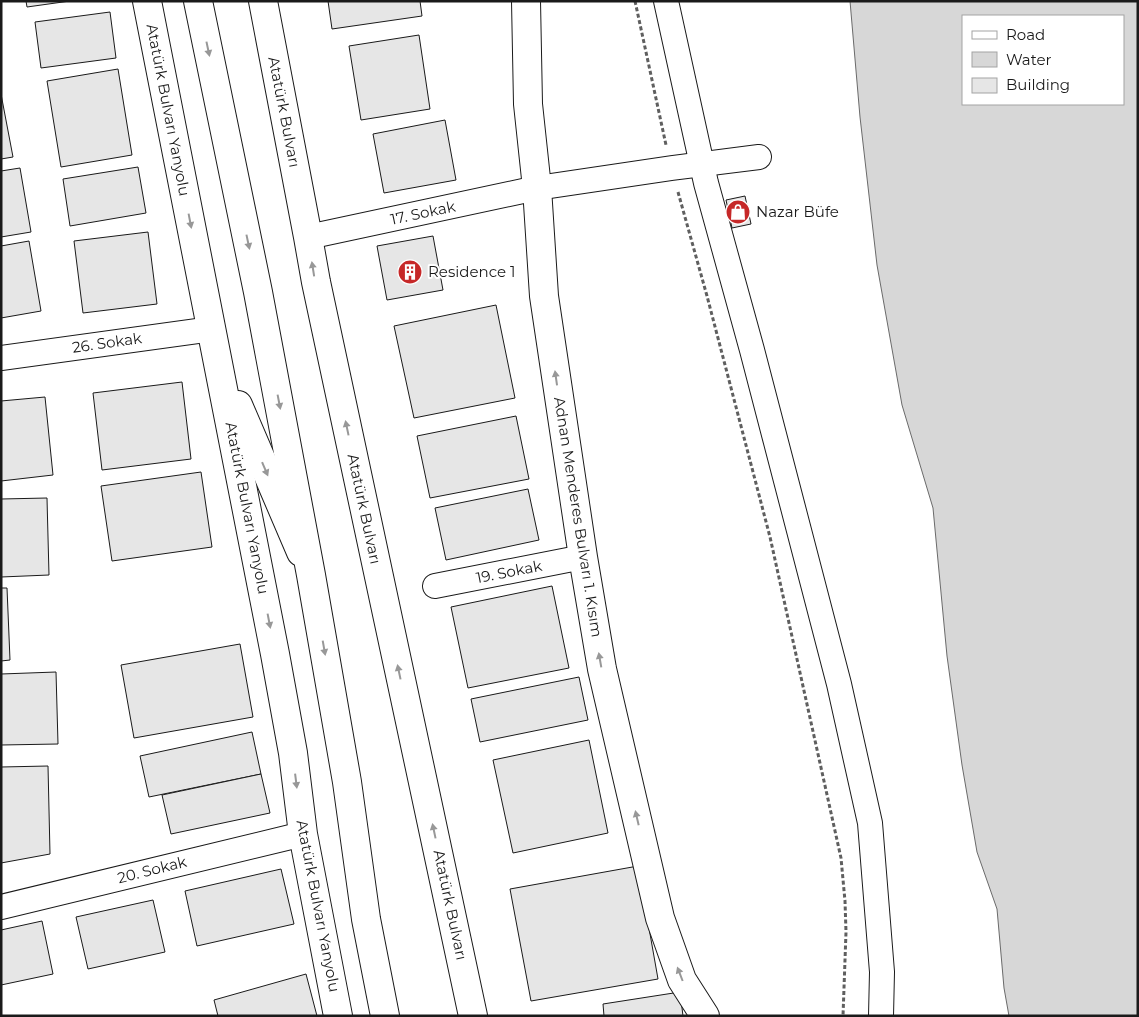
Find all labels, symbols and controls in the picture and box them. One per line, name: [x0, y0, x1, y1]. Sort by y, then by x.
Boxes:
legend: [962, 15, 1124, 105]
street label: Atatürk Bulvarı Yanyolu: [142, 22, 195, 198]
text: Road: [1006, 25, 1045, 44]
one-way arrow: [204, 41, 212, 57]
text: Water: [1006, 50, 1052, 69]
street label: Atatürk Bulvarı: [264, 55, 305, 169]
text: Building: [1006, 75, 1070, 94]
street label: 17. Sokak: [389, 196, 457, 229]
shop icon: Nazar Büfe: [725, 199, 751, 225]
place label: Nazar Büfe: [756, 202, 839, 221]
one-way arrow: [187, 213, 195, 229]
one-way arrow: [244, 235, 252, 251]
building icon: Residence 1: [397, 259, 423, 285]
one-way arrow: [309, 261, 317, 277]
place label: Residence 1: [428, 262, 515, 281]
street label: 26. Sokak: [71, 328, 143, 357]
one-way arrow: [552, 370, 560, 386]
one-way arrow: [275, 394, 283, 410]
street label: Adnan Menderes Bulvarı 1. Kısım: [550, 395, 607, 638]
street label: Atatürk Bulvarı Yanyolu: [221, 420, 274, 596]
one-way arrow: [343, 420, 351, 436]
street label: Atatürk Bulvarı: [344, 452, 385, 566]
one-way arrow: [262, 462, 270, 476]
street label: 19. Sokak: [474, 556, 544, 587]
one-way arrow: [265, 613, 273, 629]
one-way arrow: [320, 640, 328, 656]
one-way arrow: [596, 651, 604, 667]
one-way arrow: [395, 664, 403, 680]
one-way arrow: [293, 773, 301, 789]
one-way arrow: [633, 810, 641, 825]
street label: Atatürk Bulvarı Yanyolu: [292, 818, 345, 994]
one-way arrow: [429, 823, 437, 839]
street label: Atatürk Bulvarı: [430, 848, 471, 962]
street label: 20. Sokak: [115, 852, 188, 887]
one-way arrow: [676, 966, 684, 981]

